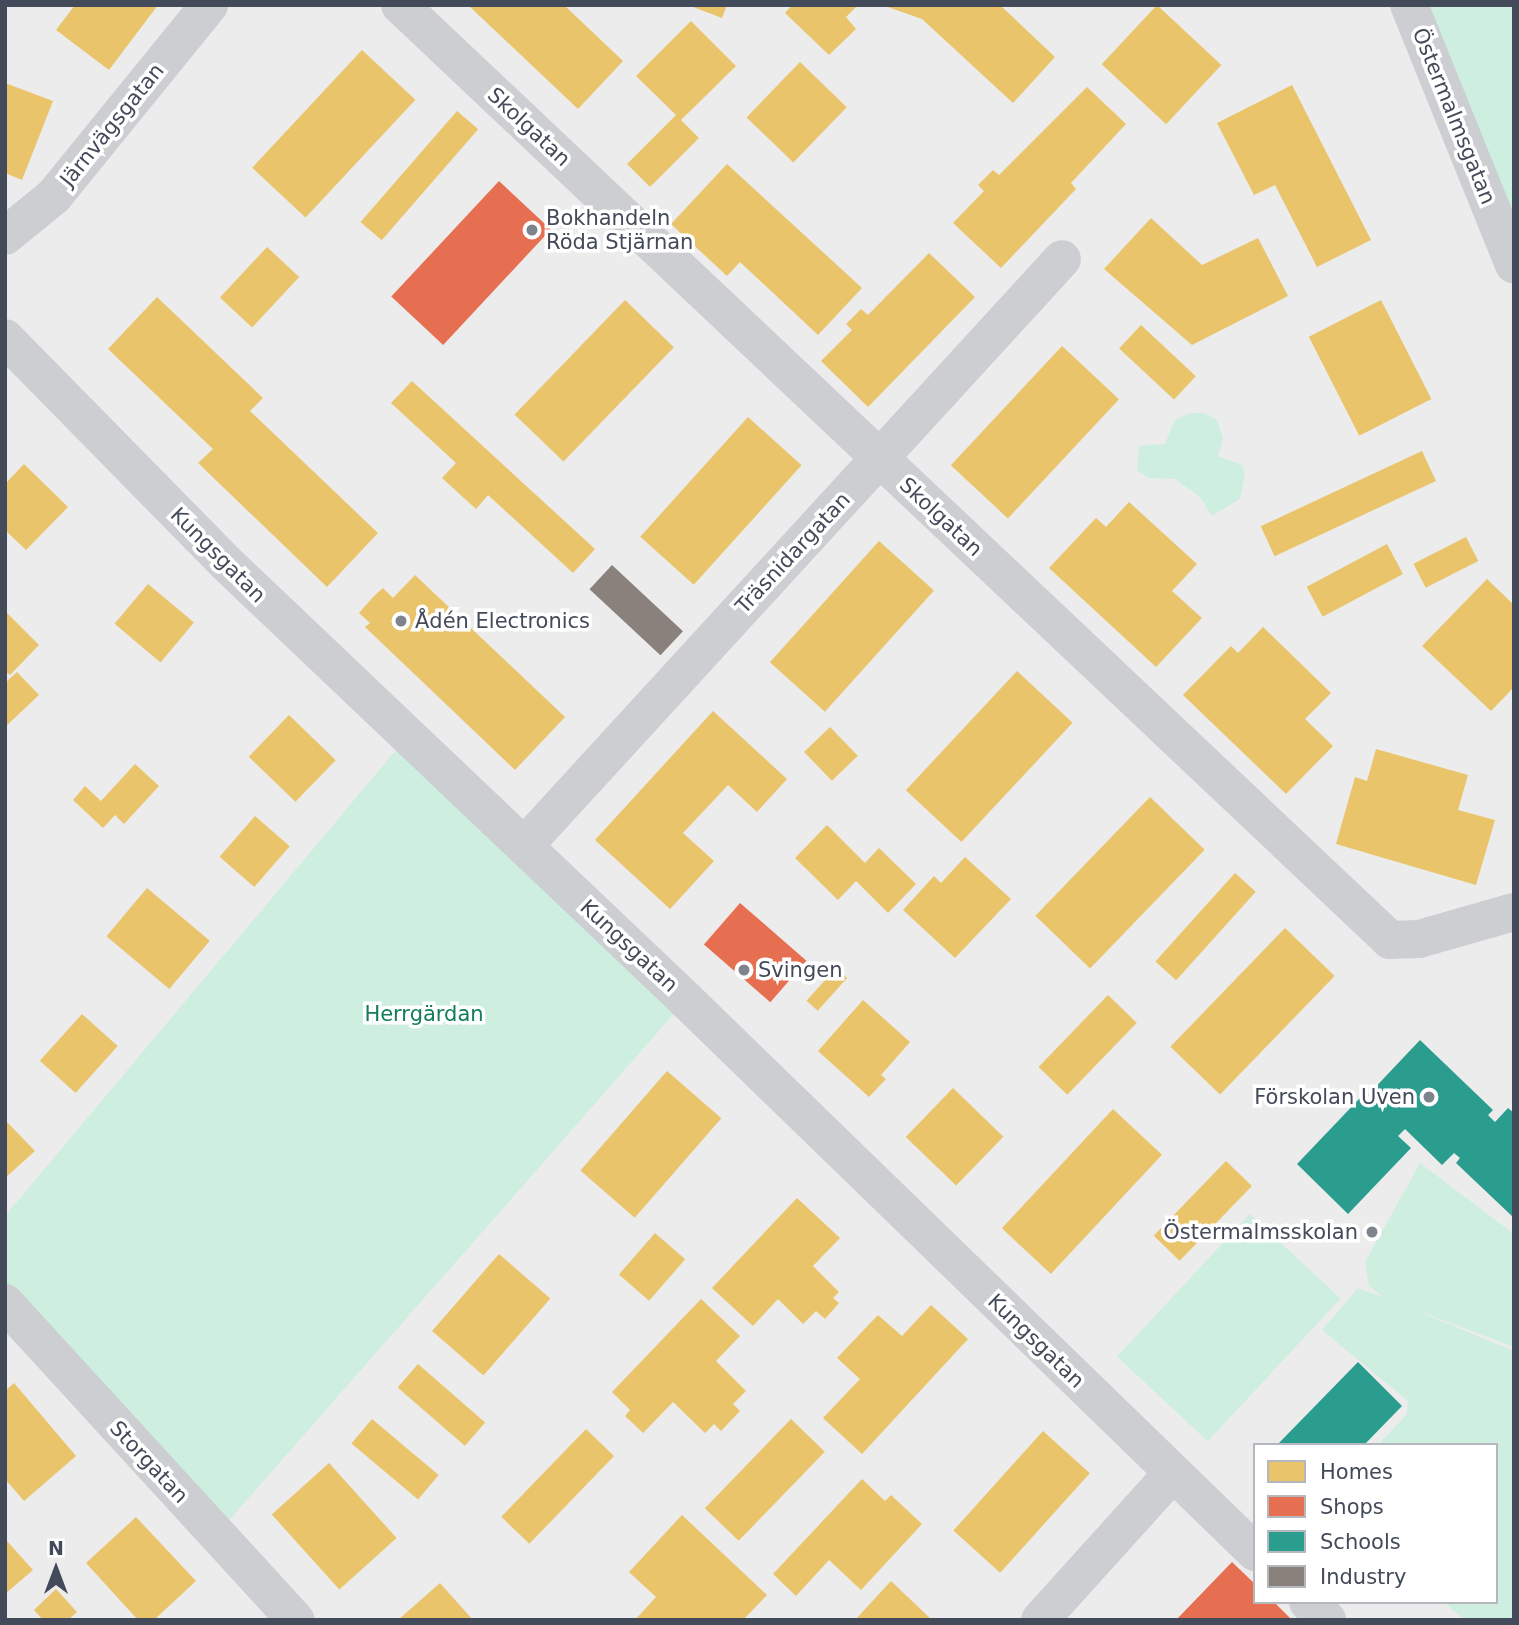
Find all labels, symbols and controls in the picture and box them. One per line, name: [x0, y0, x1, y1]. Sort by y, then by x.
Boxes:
street label: Östermalmsgatan: [1407, 24, 1501, 208]
street label: Järnvägsgatan: [55, 58, 169, 192]
street label: Skolgatan: [482, 82, 576, 172]
place label: Bokhandeln Röda Stjärnan: [546, 205, 693, 255]
marker: Bokhandeln Röda Stjärnan: [524, 222, 540, 238]
street label: Skolgatan: [894, 472, 988, 562]
street label: Träsnidargatan: [730, 487, 856, 619]
street label: Kungsgatan: [165, 502, 271, 608]
place label: Ådén Electronics: [415, 608, 590, 634]
marker: Ådén Electronics: [393, 613, 409, 629]
street label: Kungsgatan: [575, 894, 683, 998]
place label: Svingen: [758, 957, 842, 983]
marker: Svingen: [736, 962, 752, 978]
park label: Herrgärdan: [364, 1001, 484, 1027]
place label: Förskolan Uven: [1254, 1084, 1415, 1110]
marker: Förskolan Uven: [1421, 1089, 1437, 1105]
place label: Östermalmsskolan: [1163, 1219, 1358, 1245]
marker: Östermalmsskolan: [1364, 1224, 1380, 1240]
street label: Kungsgatan: [983, 1289, 1089, 1393]
street label: Storgatan: [105, 1416, 193, 1508]
legend: [1253, 1443, 1498, 1604]
text: Homes: [1320, 1460, 1393, 1484]
text: Shops: [1320, 1495, 1384, 1519]
text: Schools: [1320, 1530, 1401, 1554]
north arrow: [21, 1534, 91, 1604]
text: N: [48, 1537, 64, 1559]
text: Industry: [1320, 1565, 1406, 1589]

